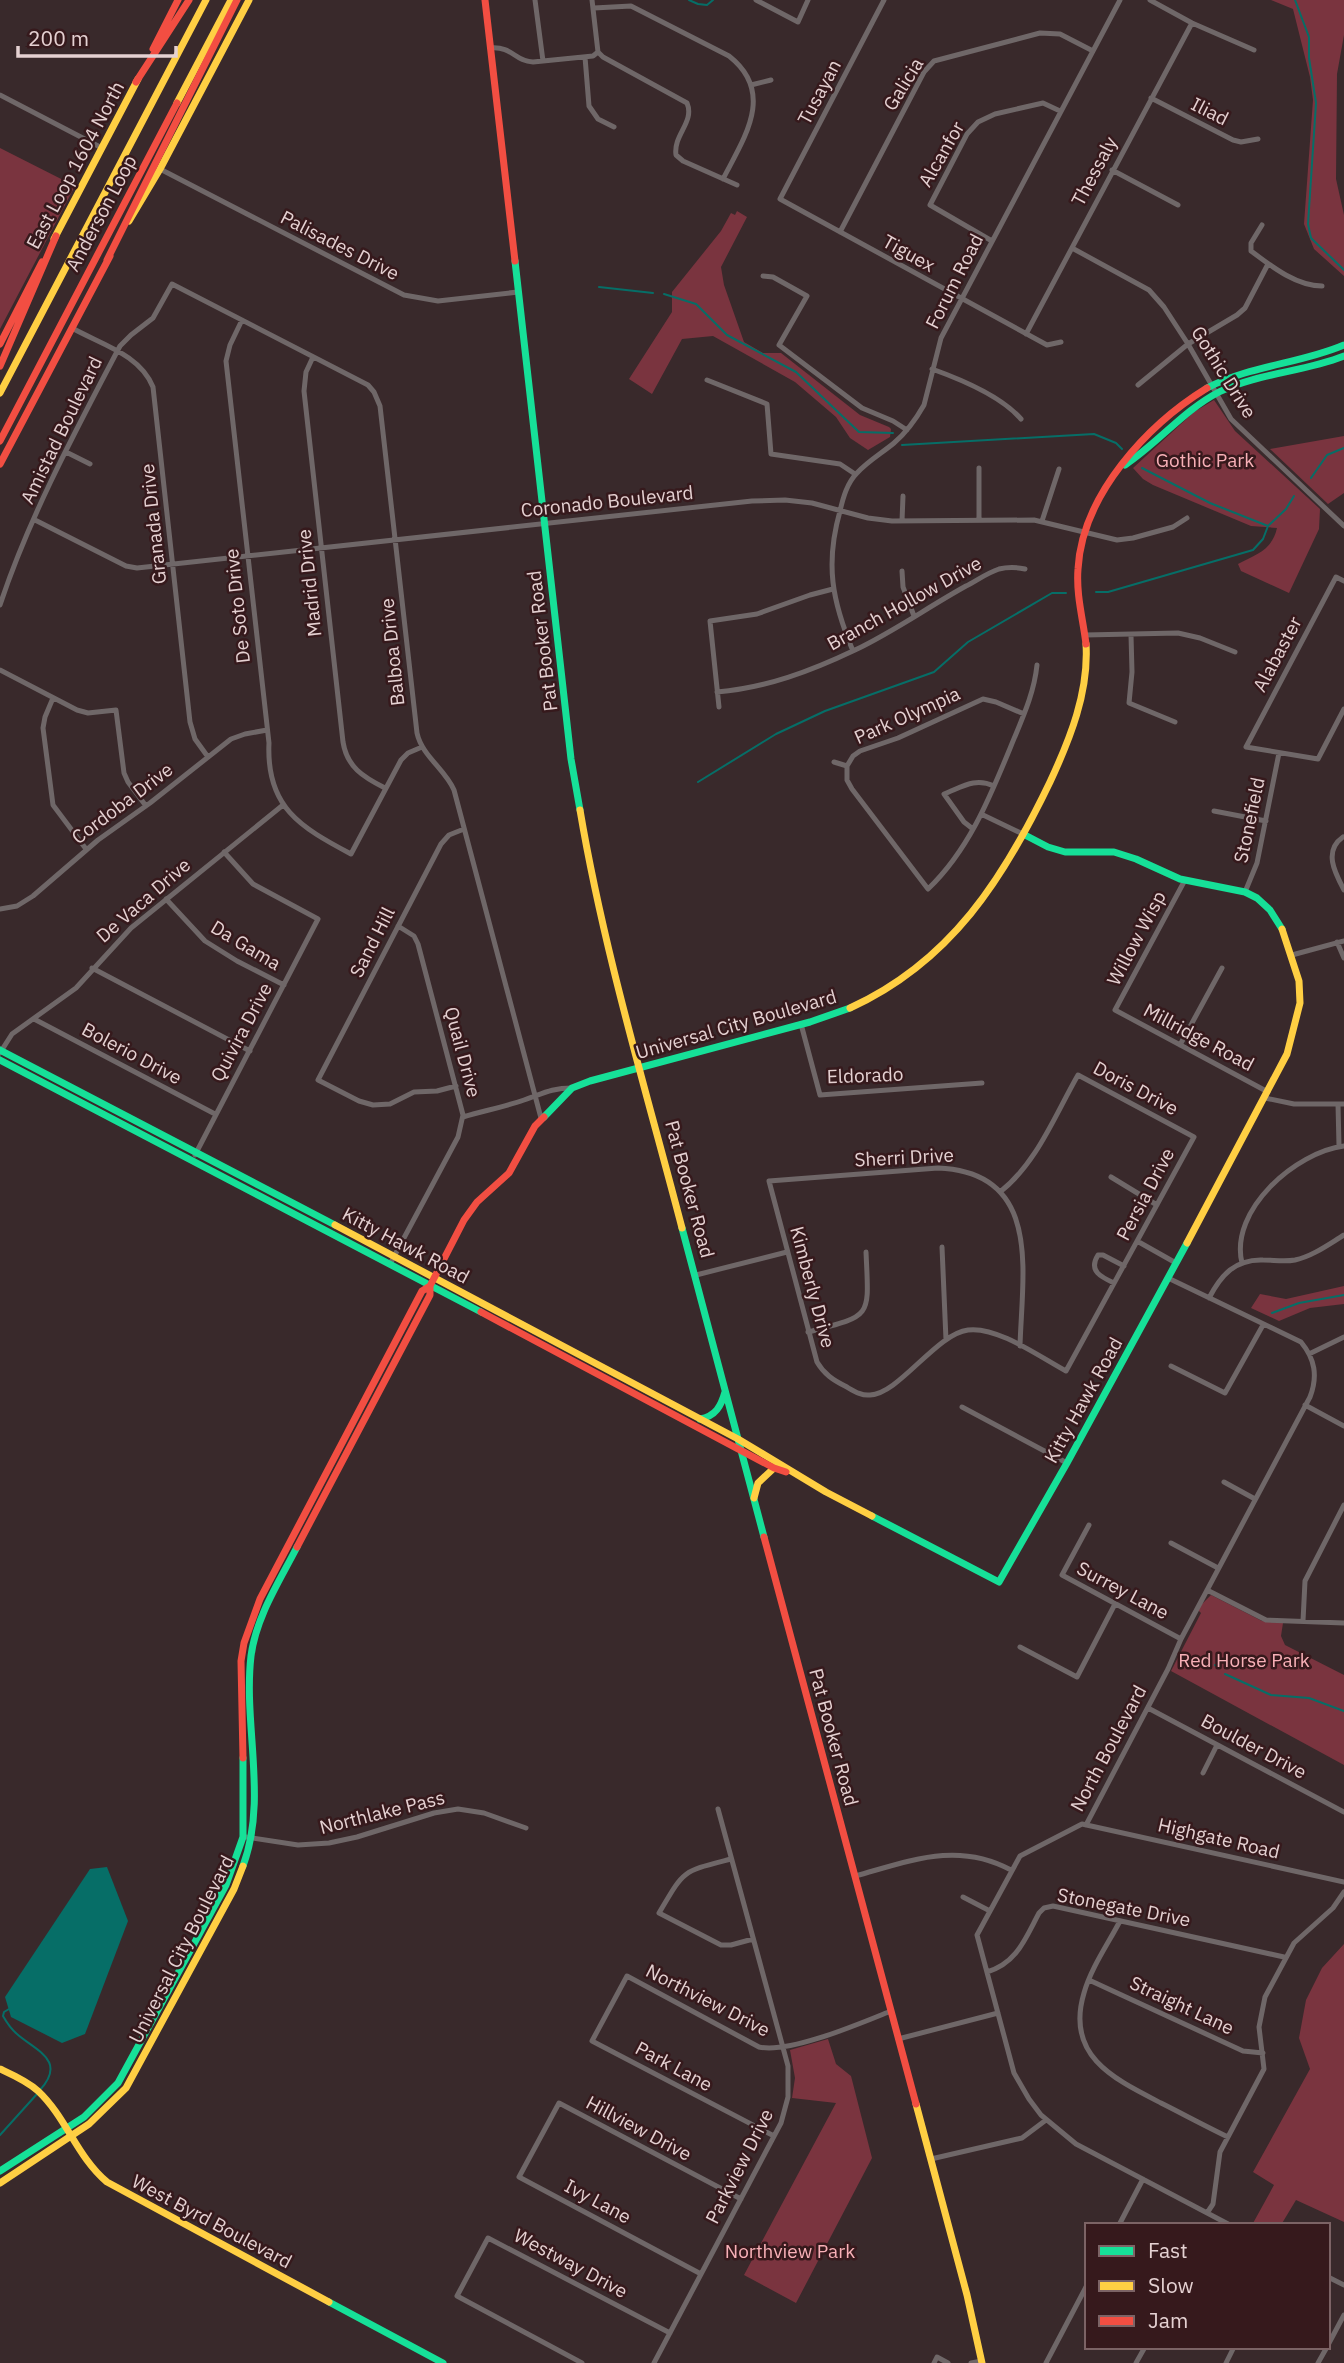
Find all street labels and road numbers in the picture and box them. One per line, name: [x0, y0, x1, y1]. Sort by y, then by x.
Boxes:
street label: Galicia: [878, 53, 928, 115]
street label: Tusayan: [792, 55, 846, 129]
street label: East Loop 1604 North: [21, 77, 129, 253]
street label: Iliad: [1187, 92, 1233, 130]
street label: Alcanfor: [913, 117, 969, 191]
street label: Thessaly: [1066, 132, 1122, 210]
street label: Anderson Loop: [60, 151, 142, 275]
street label: Palisades Drive: [277, 205, 403, 285]
street label: Tiguex: [879, 229, 940, 277]
street label: Forum Road: [920, 230, 988, 332]
street label: Gothic Drive: [1186, 321, 1262, 423]
street label: Amistad Boulevard: [15, 352, 107, 508]
street label: Granada Drive: [135, 463, 171, 585]
street label: Coronado Boulevard: [519, 480, 695, 522]
street label: Madrid Drive: [291, 528, 327, 638]
street label: De Soto Drive: [219, 547, 255, 665]
street label: Branch Hollow Drive: [822, 551, 986, 655]
street label: Pat Booker Road: [521, 569, 563, 713]
street label: Balboa Drive: [374, 597, 410, 707]
street label: Alabaster: [1247, 612, 1307, 696]
street label: Park Olympia: [850, 681, 964, 749]
street label: Cordoba Drive: [67, 757, 177, 849]
street label: Stonefield: [1228, 775, 1270, 865]
street label: De Vaca Drive: [91, 853, 195, 947]
street label: Willow Wisp: [1101, 887, 1171, 989]
street label: Sand Hill: [344, 903, 400, 981]
street label: Da Gama: [207, 915, 285, 975]
street label: Quivira Drive: [205, 978, 277, 1086]
street label: Universal City Boulevard: [633, 984, 839, 1064]
street label: Millridge Road: [1140, 998, 1258, 1076]
street label: Quail Drive: [439, 1004, 487, 1100]
street label: Bolerio Drive: [78, 1017, 186, 1089]
street label: Doris Drive: [1089, 1056, 1183, 1120]
street label: Eldorado: [826, 1062, 904, 1088]
street label: Pat Booker Road: [660, 1118, 720, 1260]
street label: Sherri Drive: [854, 1142, 954, 1172]
street label: Persia Drive: [1111, 1144, 1179, 1244]
street label: Kitty Hawk Road: [338, 1201, 474, 1289]
street label: Kimberly Drive: [785, 1224, 841, 1350]
street label: Kitty Hawk Road: [1039, 1333, 1127, 1467]
street label: Surrey Lane: [1073, 1556, 1173, 1624]
street label: Pat Booker Road: [804, 1666, 864, 1808]
street label: North Boulevard: [1065, 1681, 1151, 1815]
street label: Boulder Drive: [1197, 1708, 1311, 1784]
street label: Northlake Pass: [317, 1785, 447, 1839]
street label: Highgate Road: [1156, 1812, 1282, 1864]
street label: Universal City Boulevard: [123, 1851, 239, 2047]
street label: Stonegate Drive: [1055, 1882, 1193, 1932]
street label: Northview Drive: [642, 1958, 774, 2042]
street label: Straight Lane: [1126, 1970, 1238, 2040]
street label: Park Lane: [631, 2036, 717, 2096]
street label: Hillview Drive: [582, 2090, 696, 2166]
street label: Parkview Drive: [700, 2105, 778, 2227]
street label: West Byrd Boulevard: [128, 2169, 296, 2273]
street label: Ivy Lane: [561, 2174, 635, 2228]
street label: Westway Drive: [510, 2223, 632, 2303]

